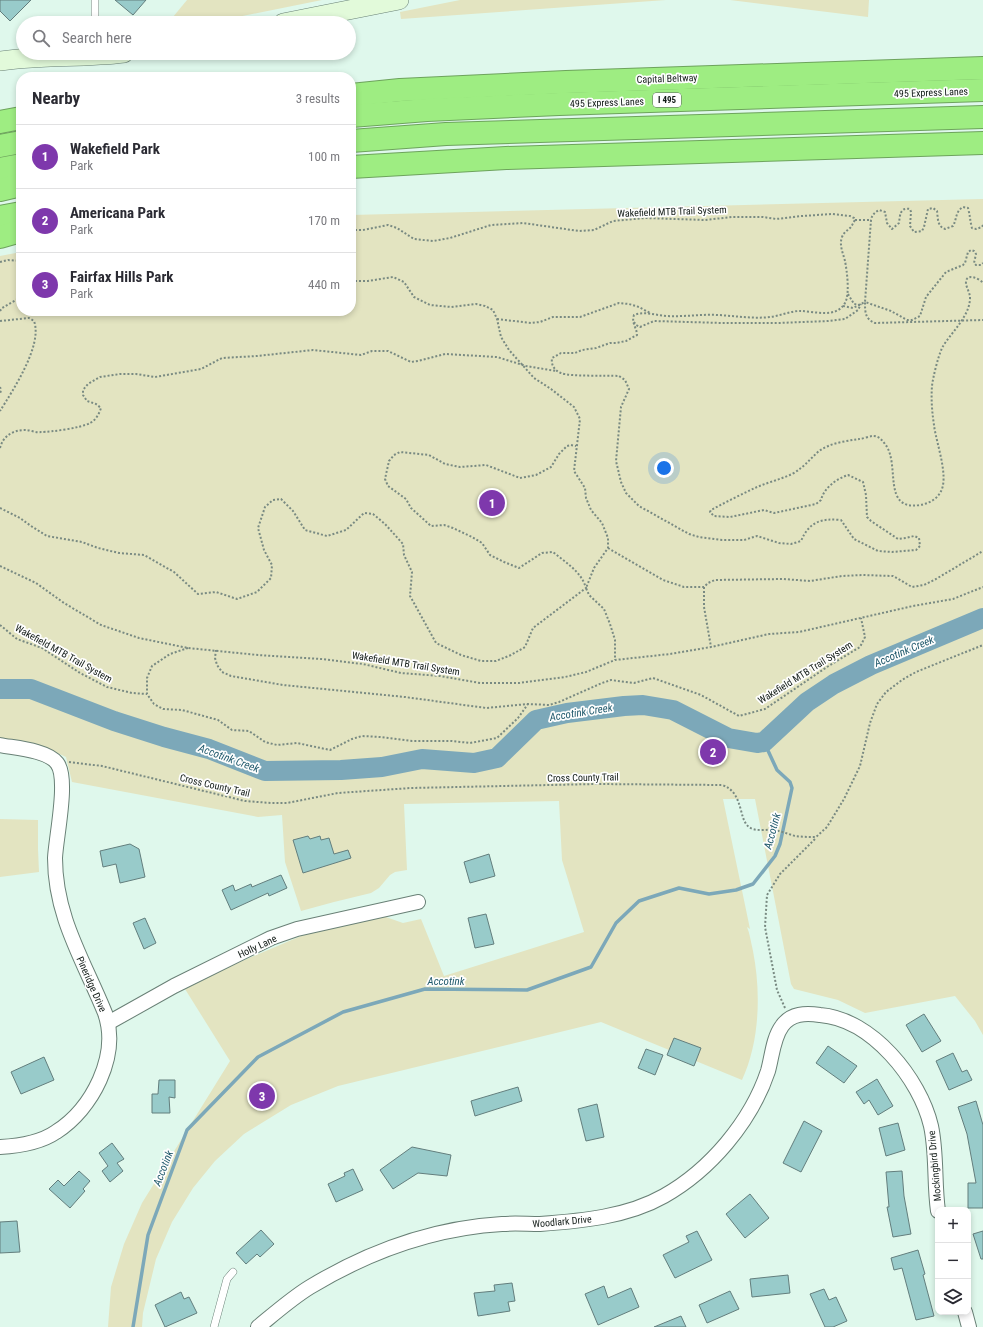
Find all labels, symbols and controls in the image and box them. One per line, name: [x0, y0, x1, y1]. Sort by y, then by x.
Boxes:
search box: [16, 16, 356, 60]
icon: search: [30, 27, 52, 49]
text: Search here: [62, 29, 132, 47]
street label: Capital Beltway: [636, 72, 698, 85]
street label: 495 Express Lanes: [894, 86, 969, 99]
text: Nearby: [32, 88, 80, 108]
text: 3 results: [296, 91, 340, 106]
road number: I 495: [653, 93, 681, 107]
street label: 495 Express Lanes: [570, 96, 645, 109]
text: Wakefield Park: [70, 140, 160, 158]
text: 1: [42, 149, 48, 164]
text: 100 m: [308, 149, 340, 164]
text: Park: [70, 158, 93, 173]
text: Americana Park: [70, 204, 165, 222]
street label: Wakefield MTB Trail System: [617, 204, 727, 219]
text: 2: [42, 213, 48, 228]
text: 170 m: [308, 213, 340, 228]
text: Park: [70, 222, 93, 237]
text: Fairfax Hills Park: [70, 268, 174, 286]
text: 3: [42, 277, 48, 292]
text: 440 m: [308, 277, 340, 292]
text: Park: [70, 286, 93, 301]
your location: [654, 458, 674, 478]
pin: 1: [479, 488, 505, 518]
street label: Wakefield MTB Trail System: [13, 622, 114, 685]
water label: Accotink Creek: [872, 633, 936, 670]
street label: Wakefield MTB Trail System: [756, 639, 854, 706]
street label: Wakefield MTB Trail System: [351, 650, 461, 677]
water label: Accotink Creek: [548, 701, 614, 724]
pin: 2: [700, 737, 726, 767]
water label: Accotink Creek: [196, 741, 261, 775]
street label: Cross County Trail: [547, 771, 619, 784]
street label: Cross County Trail: [179, 772, 251, 799]
water label: Accotink: [761, 811, 784, 852]
street label: Holly Lane: [236, 933, 279, 960]
street label: Pineridge Drive: [74, 955, 109, 1014]
water label: Accotink: [427, 975, 465, 988]
pin: 3: [249, 1081, 275, 1111]
street label: Mockingbird Drive: [926, 1130, 943, 1202]
water label: Accotink: [150, 1148, 176, 1189]
map controls: [935, 1207, 971, 1315]
button: +: [935, 1207, 971, 1243]
street label: Woodlark Drive: [532, 1213, 592, 1230]
button: −: [935, 1243, 971, 1279]
button: layers: [935, 1279, 971, 1315]

